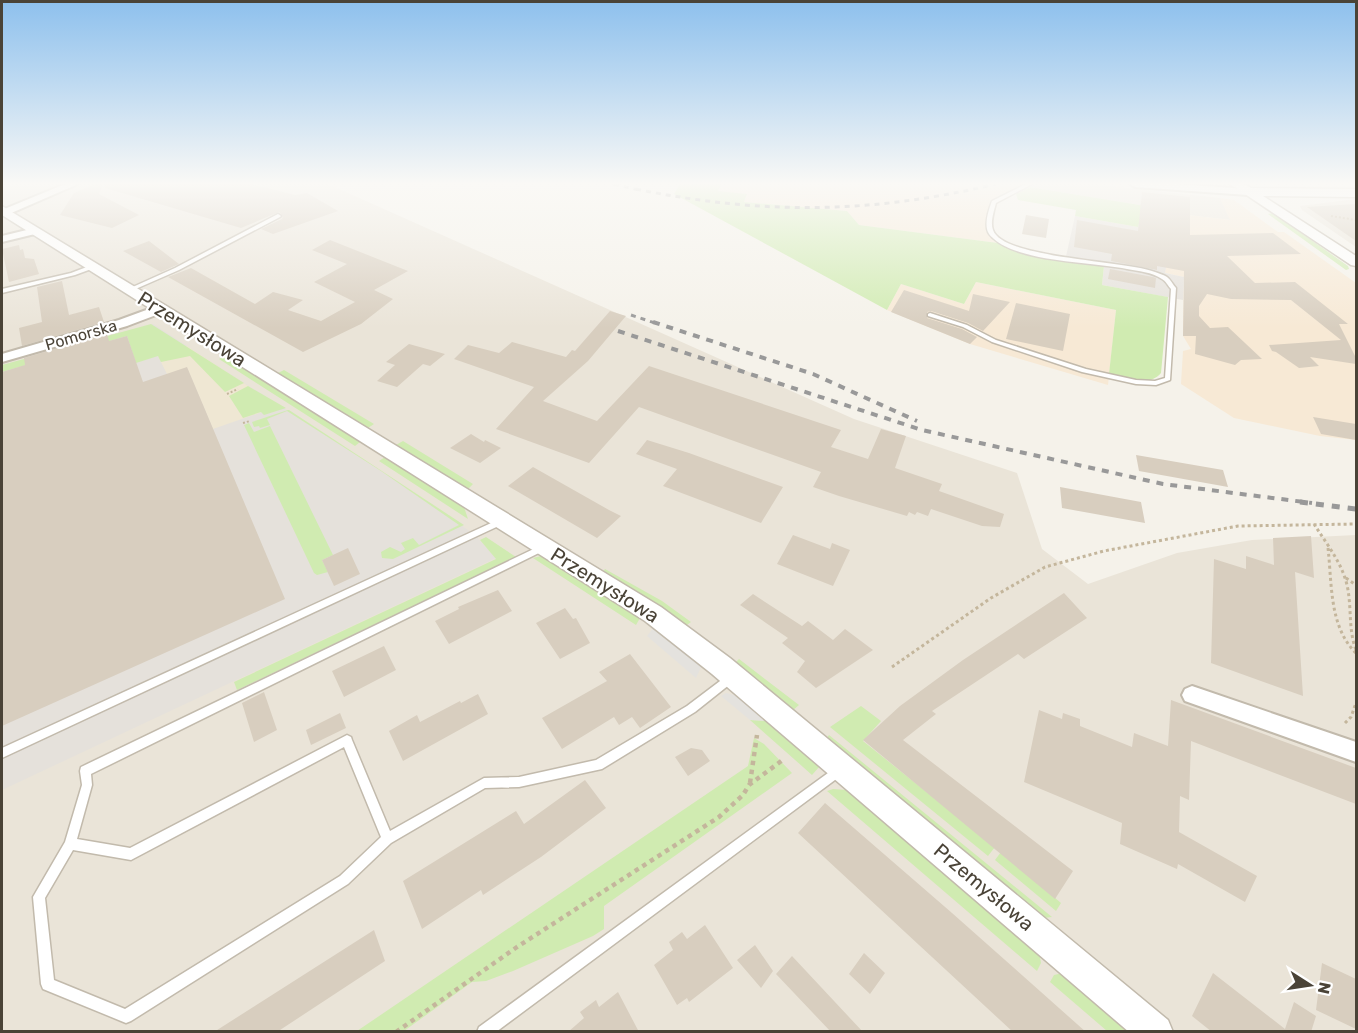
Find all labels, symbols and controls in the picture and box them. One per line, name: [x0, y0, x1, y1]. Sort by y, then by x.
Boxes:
street label: Przemysłowa: [133, 286, 251, 372]
street label: Pomorska: [43, 316, 119, 354]
street label: Przemysłowa: [546, 542, 664, 628]
street label: Przemysłowa: [929, 838, 1039, 936]
north arrow: [1280, 955, 1340, 1015]
text: N: [1314, 980, 1335, 996]

